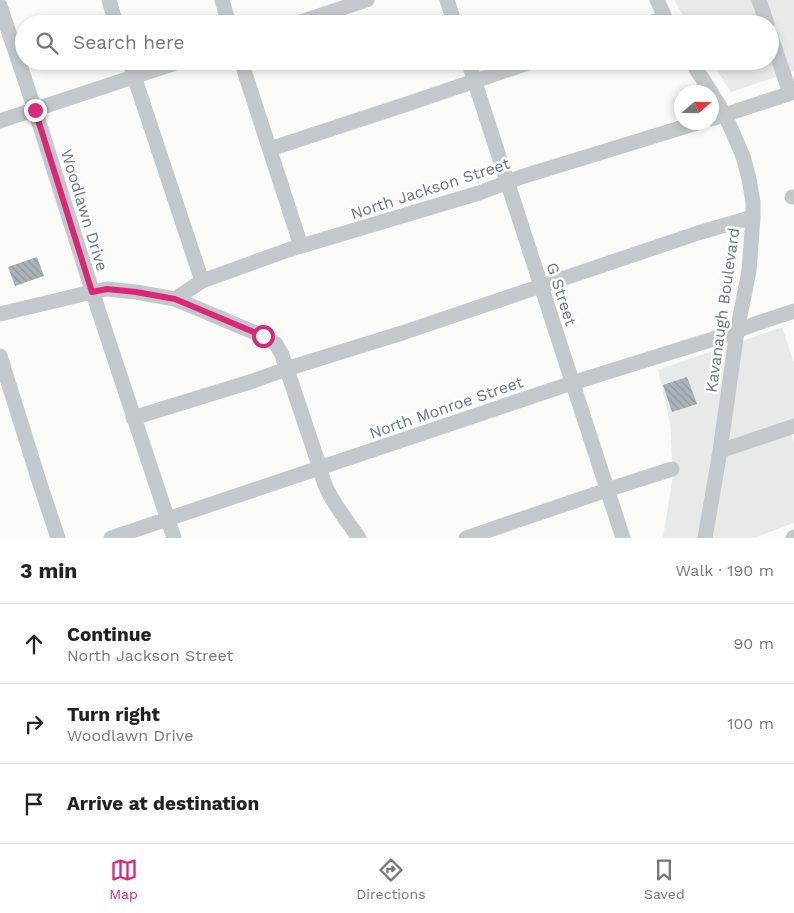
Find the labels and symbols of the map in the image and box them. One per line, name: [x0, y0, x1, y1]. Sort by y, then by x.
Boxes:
north arrow: [674, 85, 719, 130]
route end: [24, 99, 47, 122]
street label: Woodlawn Drive: [57, 147, 112, 273]
street label: North Jackson Street: [348, 154, 512, 223]
street label: Kavanaugh Boulevard: [702, 226, 743, 394]
street label: G Street: [542, 260, 581, 328]
route start: [252, 325, 275, 348]
street label: North Monroe Street: [367, 372, 526, 443]

